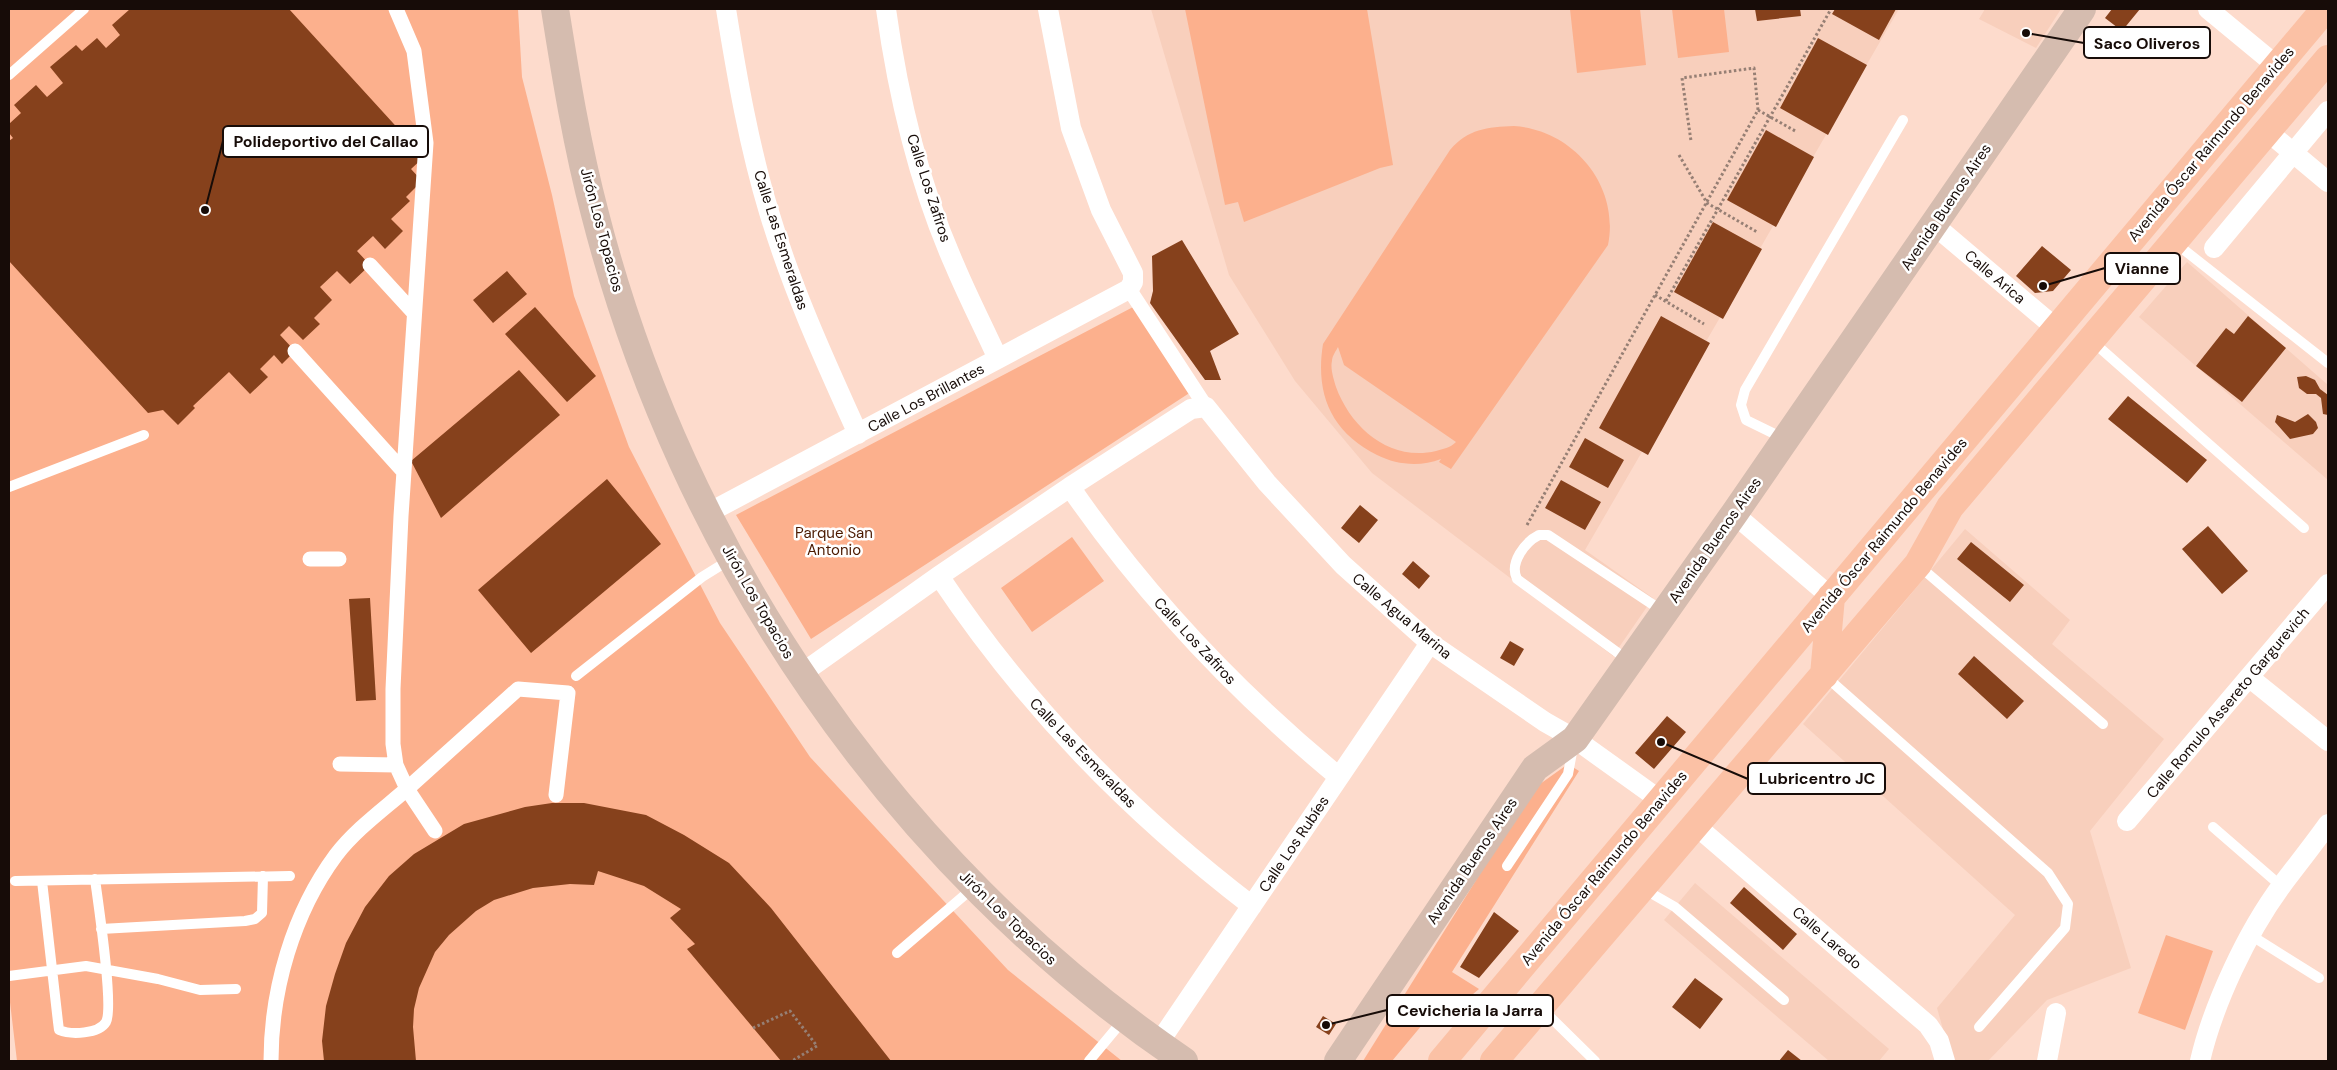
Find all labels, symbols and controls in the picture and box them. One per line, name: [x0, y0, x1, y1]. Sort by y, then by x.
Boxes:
callout: Saco Oliveros: [2084, 27, 2210, 58]
text: Saco Oliveros: [2094, 33, 2200, 54]
street label: Avenida Óscar Raimundo Benavides: [2123, 42, 2299, 246]
callout: Polideportivo del Callao: [223, 126, 428, 157]
text: Polideportivo del Callao: [233, 131, 419, 152]
street label: Calle Los Zafiros: [902, 131, 956, 245]
street label: Avenida Buenos Aires: [1896, 140, 1996, 274]
street label: Jirón Los Topacios: [576, 166, 628, 294]
street label: Calle Las Esmeraldas: [749, 168, 813, 312]
street label: Calle Arica: [1960, 246, 2030, 308]
callout: Vianne: [2105, 253, 2180, 284]
text: Vianne: [2115, 258, 2169, 279]
street label: Calle Los Brillantes: [864, 359, 988, 437]
street label: Avenida Óscar Raimundo Benavides: [1796, 433, 1972, 637]
street label: Avenida Buenos Aires: [1664, 473, 1766, 607]
park label: Parque San Antonio: [795, 523, 873, 560]
street label: Jirón Los Topacios: [717, 542, 799, 662]
street label: Calle Agua Marina: [1348, 569, 1456, 663]
street label: Calle Los Zafiros: [1149, 593, 1241, 689]
street label: Calle Romulo Assereto Gargurevich: [2142, 603, 2314, 803]
street label: Calle Las Esmeraldas: [1025, 694, 1141, 812]
callout: Lubricentro JC: [1748, 763, 1885, 794]
street label: Avenida Óscar Raimundo Benavides: [1516, 766, 1692, 970]
text: Lubricentro JC: [1759, 768, 1876, 789]
street label: Calle Los Rubíes: [1254, 792, 1334, 896]
street label: Avenida Buenos Aires: [1422, 794, 1522, 928]
street label: Jirón Los Topacios: [955, 866, 1061, 970]
street label: Calle Laredo: [1788, 902, 1866, 974]
callout: Cevicheria la Jarra: [1387, 995, 1553, 1026]
text: Cevicheria la Jarra: [1397, 1000, 1543, 1021]

